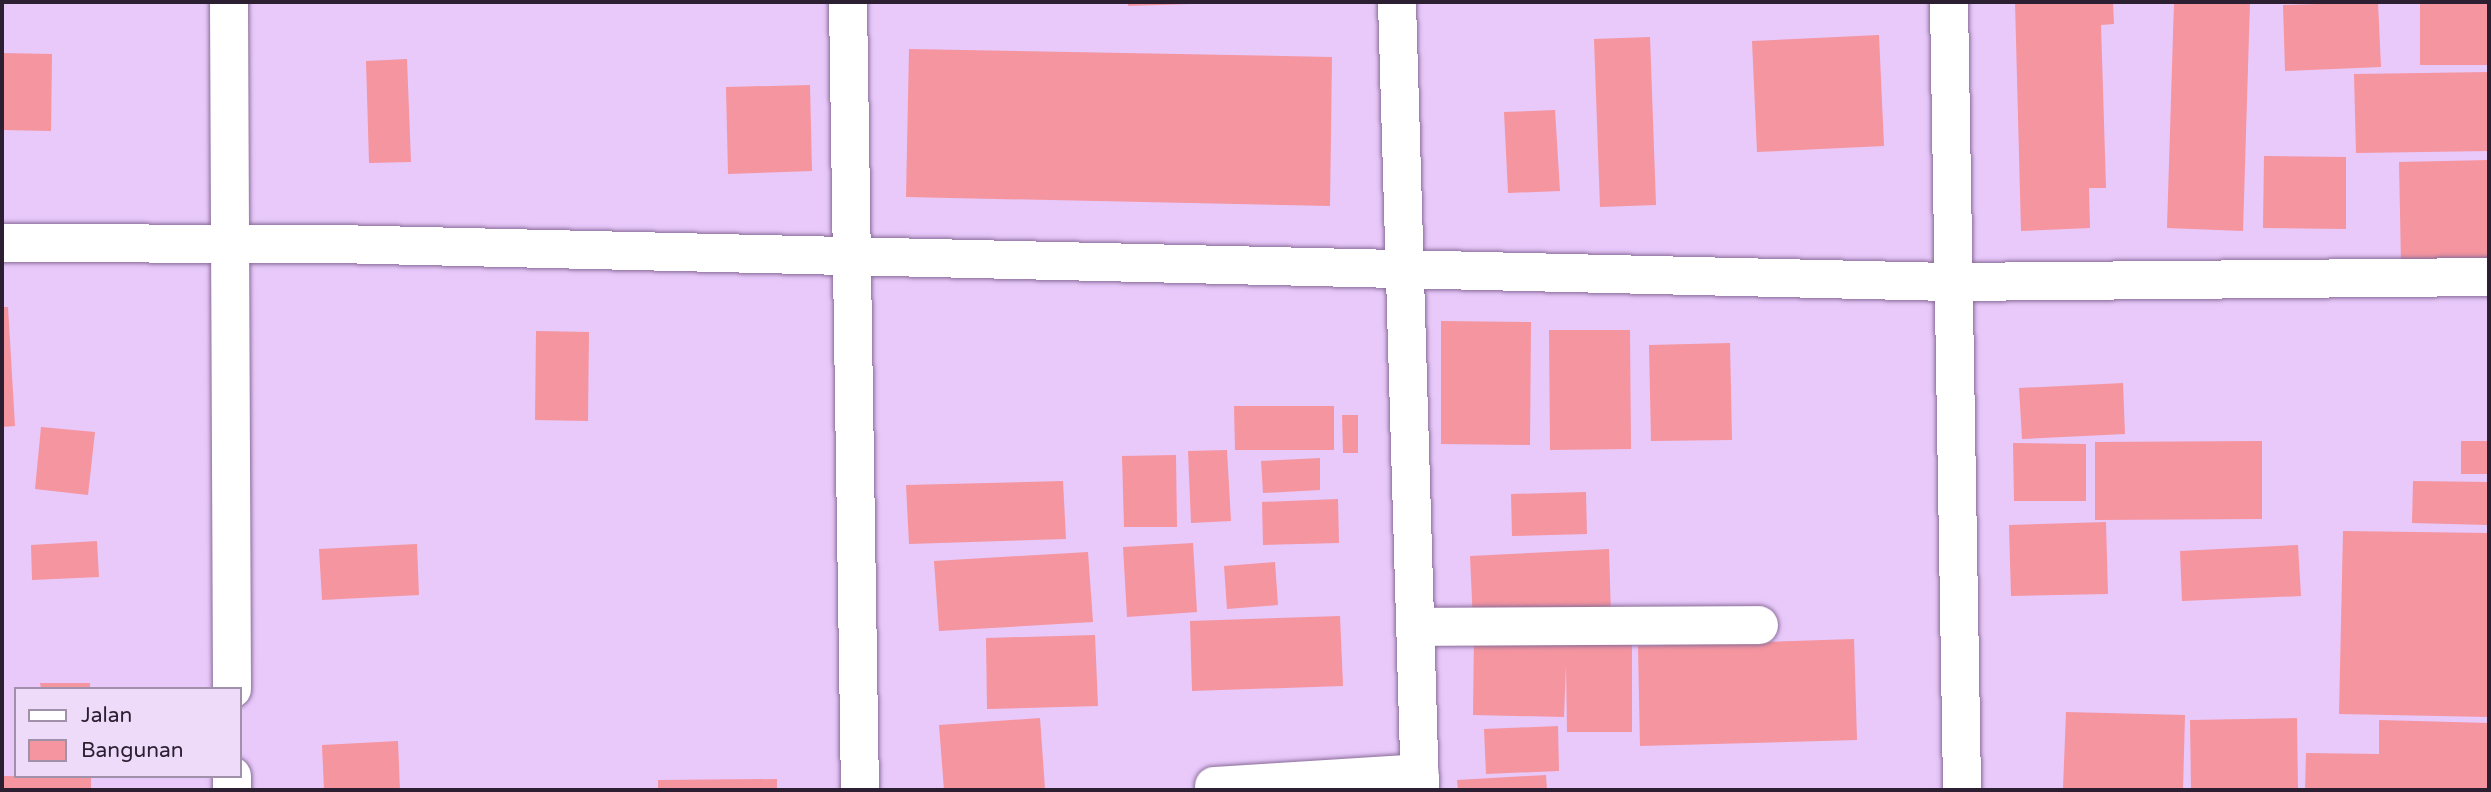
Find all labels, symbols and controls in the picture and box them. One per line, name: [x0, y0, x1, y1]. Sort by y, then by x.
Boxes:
legend: [14, 687, 242, 778]
text: Jalan: [81, 703, 132, 728]
text: Bangunan: [81, 738, 184, 763]

